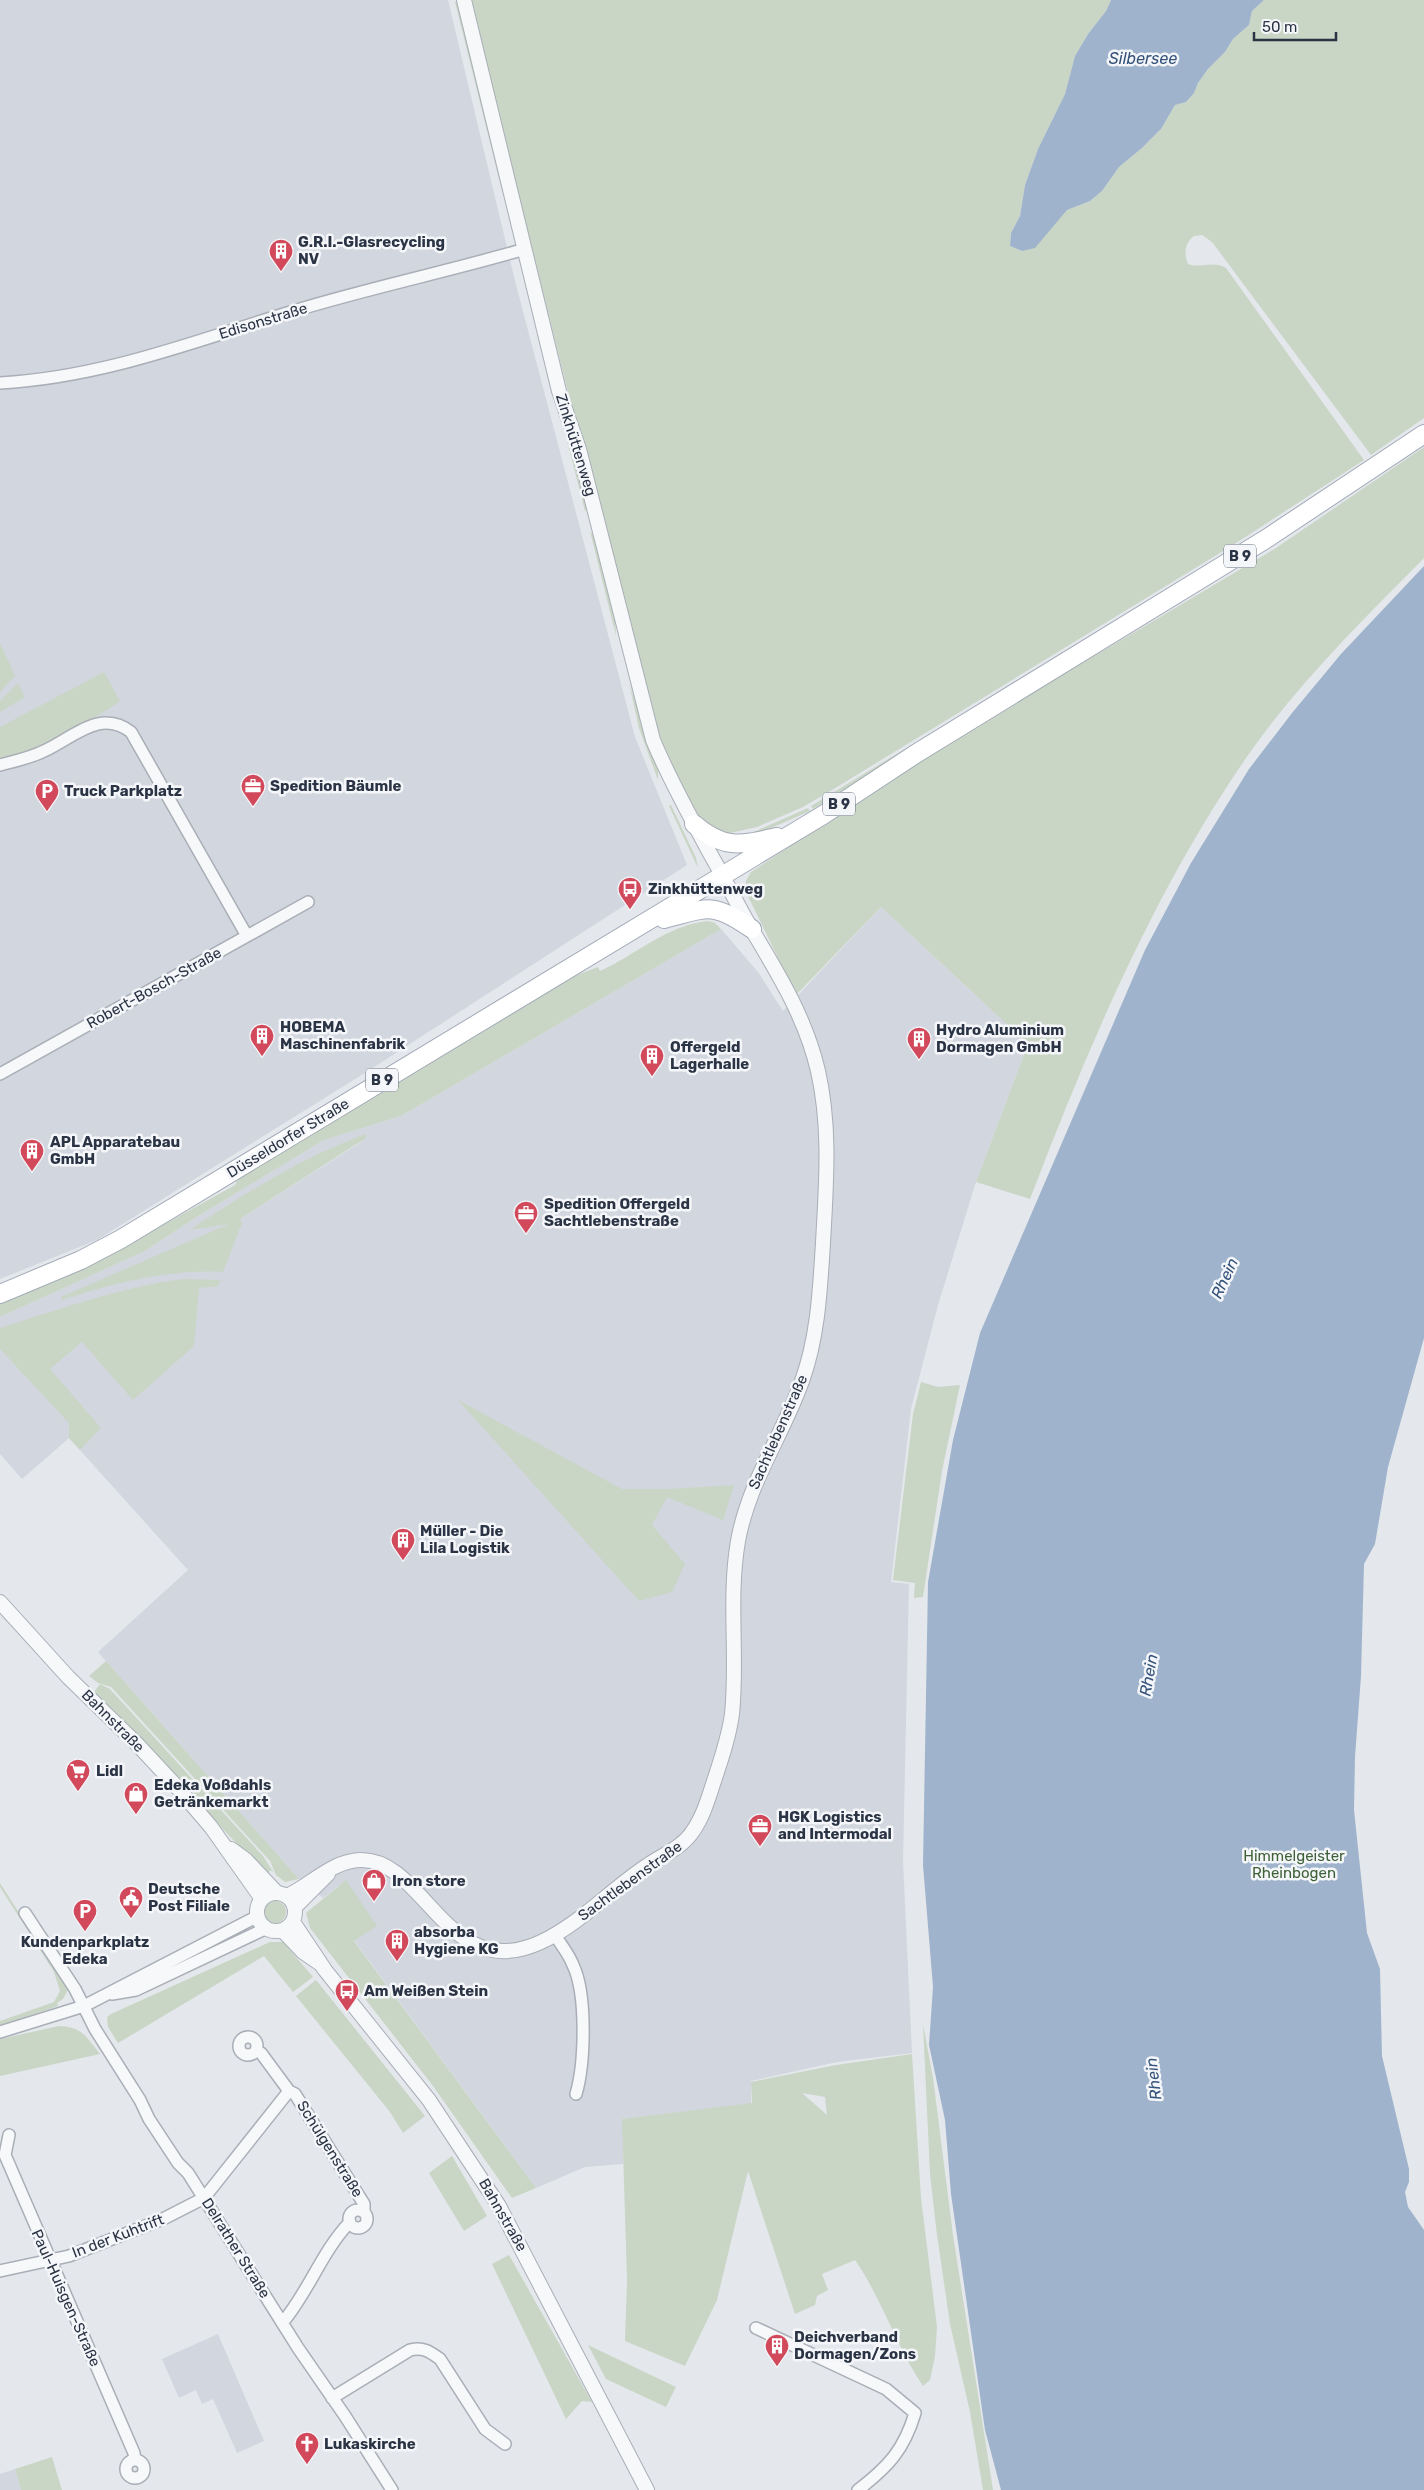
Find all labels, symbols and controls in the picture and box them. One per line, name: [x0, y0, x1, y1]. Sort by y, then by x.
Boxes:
scale bar: [1254, 10, 1336, 42]
text: 50 m: [1262, 18, 1297, 36]
water label: Silbersee: [1109, 49, 1177, 68]
place label: G.R.I.-Glasrecycling NV: [298, 233, 445, 268]
building icon: G.R.I.-Glasrecycling NV: [268, 238, 294, 272]
street label: Edisonstraße: [217, 299, 309, 343]
street label: Zinkhüttenweg: [552, 392, 600, 498]
road number: B 9: [1224, 544, 1256, 568]
office icon: Spedition Bäumle: [240, 773, 266, 807]
place label: Spedition Bäumle: [270, 777, 401, 795]
parking icon: Truck Parkplatz: [34, 778, 60, 812]
place label: Truck Parkplatz: [64, 782, 182, 800]
road number: B 9: [823, 792, 855, 816]
bus stop icon: Zinkhüttenweg: [617, 876, 643, 910]
place label: Zinkhüttenweg: [648, 880, 763, 898]
street label: Robert-Bosch-Straße: [84, 943, 224, 1033]
place label: HOBEMA Maschinenfabrik: [280, 1018, 406, 1053]
place label: Hydro Aluminium Dormagen GmbH: [936, 1021, 1064, 1056]
building icon: HOBEMA Maschinenfabrik: [249, 1023, 275, 1057]
building icon: Hydro Aluminium Dormagen GmbH: [906, 1026, 932, 1060]
place label: Offergeld Lagerhalle: [670, 1038, 749, 1073]
building icon: Offergeld Lagerhalle: [639, 1043, 665, 1077]
road number: B 9: [366, 1068, 398, 1092]
street label: Düsseldorfer Straße: [224, 1094, 352, 1182]
place label: APL Apparatebau GmbH: [50, 1133, 180, 1168]
building icon: APL Apparatebau GmbH: [19, 1138, 45, 1172]
place label: Spedition Offergeld Sachtlebenstraße: [544, 1195, 690, 1230]
office icon: Spedition Offergeld Sachtlebenstraße: [513, 1200, 539, 1234]
water label: Rhein: [1207, 1255, 1242, 1302]
street label: Sachtlebenstraße: [745, 1372, 811, 1492]
place label: Müller - Die Lila Logistik: [420, 1522, 510, 1557]
building icon: Müller - Die Lila Logistik: [390, 1527, 416, 1561]
water label: Rhein: [1135, 1652, 1162, 1698]
street label: Bahnstraße: [78, 1686, 148, 1756]
supermarket icon: Lidl: [65, 1758, 91, 1792]
place label: Lidl: [96, 1762, 123, 1780]
place label: Edeka Voßdahls Getränkemarkt: [154, 1776, 271, 1811]
shop icon: Edeka Voßdahls Getränkemarkt: [123, 1781, 149, 1815]
place label: HGK Logistics and Intermodal: [778, 1808, 892, 1843]
office icon: HGK Logistics and Intermodal: [747, 1813, 773, 1847]
street label: Sachtlebenstraße: [575, 1837, 685, 1925]
park label: Himmelgeister Rheinbogen: [1243, 1847, 1345, 1882]
shop icon: Iron store: [361, 1868, 387, 1902]
place label: Iron store: [392, 1872, 466, 1890]
place label: Deutsche Post Filiale: [148, 1880, 230, 1915]
public building icon: Deutsche Post Filiale: [118, 1885, 144, 1919]
parking icon: Kundenparkplatz Edeka: [72, 1898, 98, 1932]
place label: absorba Hygiene KG: [414, 1923, 499, 1958]
building icon: absorba Hygiene KG: [384, 1928, 410, 1962]
place label: Kundenparkplatz Edeka: [21, 1933, 149, 1968]
bus stop icon: Am Weißen Stein: [334, 1978, 360, 2012]
place label: Am Weißen Stein: [364, 1982, 488, 2000]
water label: Rhein: [1141, 2057, 1166, 2101]
street label: Schülgenstraße: [293, 2097, 367, 2201]
street label: Bahnstraße: [475, 2175, 531, 2255]
street label: Delrather Straße: [198, 2195, 274, 2301]
street label: In der Kuhtrift: [70, 2210, 167, 2262]
street label: Paul-Huisgen-Straße: [28, 2227, 104, 2369]
place label: Deichverband Dormagen/Zons: [794, 2328, 916, 2363]
building icon: Deichverband Dormagen/Zons: [764, 2333, 790, 2367]
church icon: Lukaskirche: [294, 2431, 320, 2465]
place label: Lukaskirche: [324, 2435, 416, 2453]

